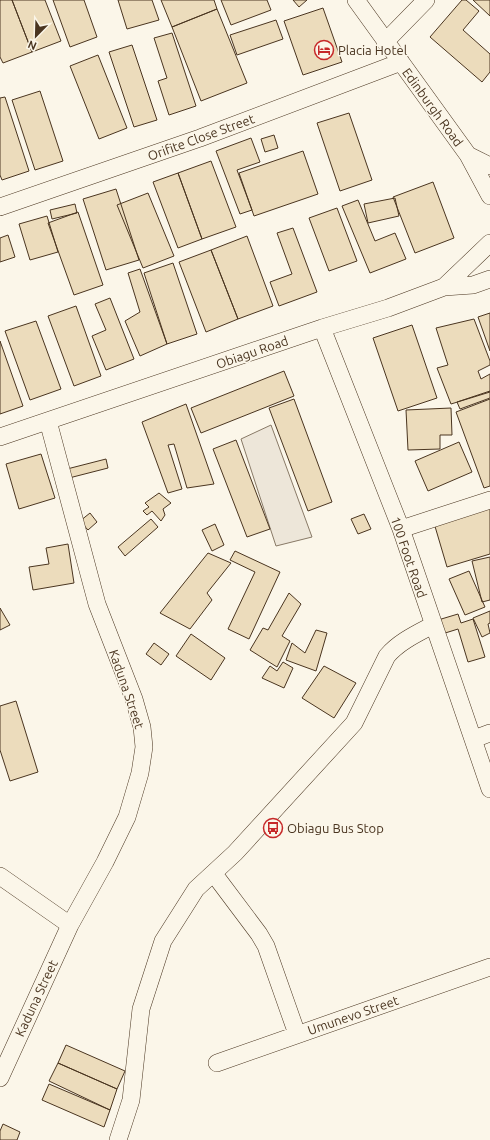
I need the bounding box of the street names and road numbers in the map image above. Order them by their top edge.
street label: Edinburgh Road [400,65,466,149]
street label: Orifite Close Street [146,111,256,163]
street label: Obiagu Road [214,333,290,371]
street label: 100 Foot Road [389,515,429,599]
street label: Kaduna Street [107,647,147,731]
street label: Kaduna Street [12,957,60,1039]
street label: Umunevo Street [306,993,400,1037]

